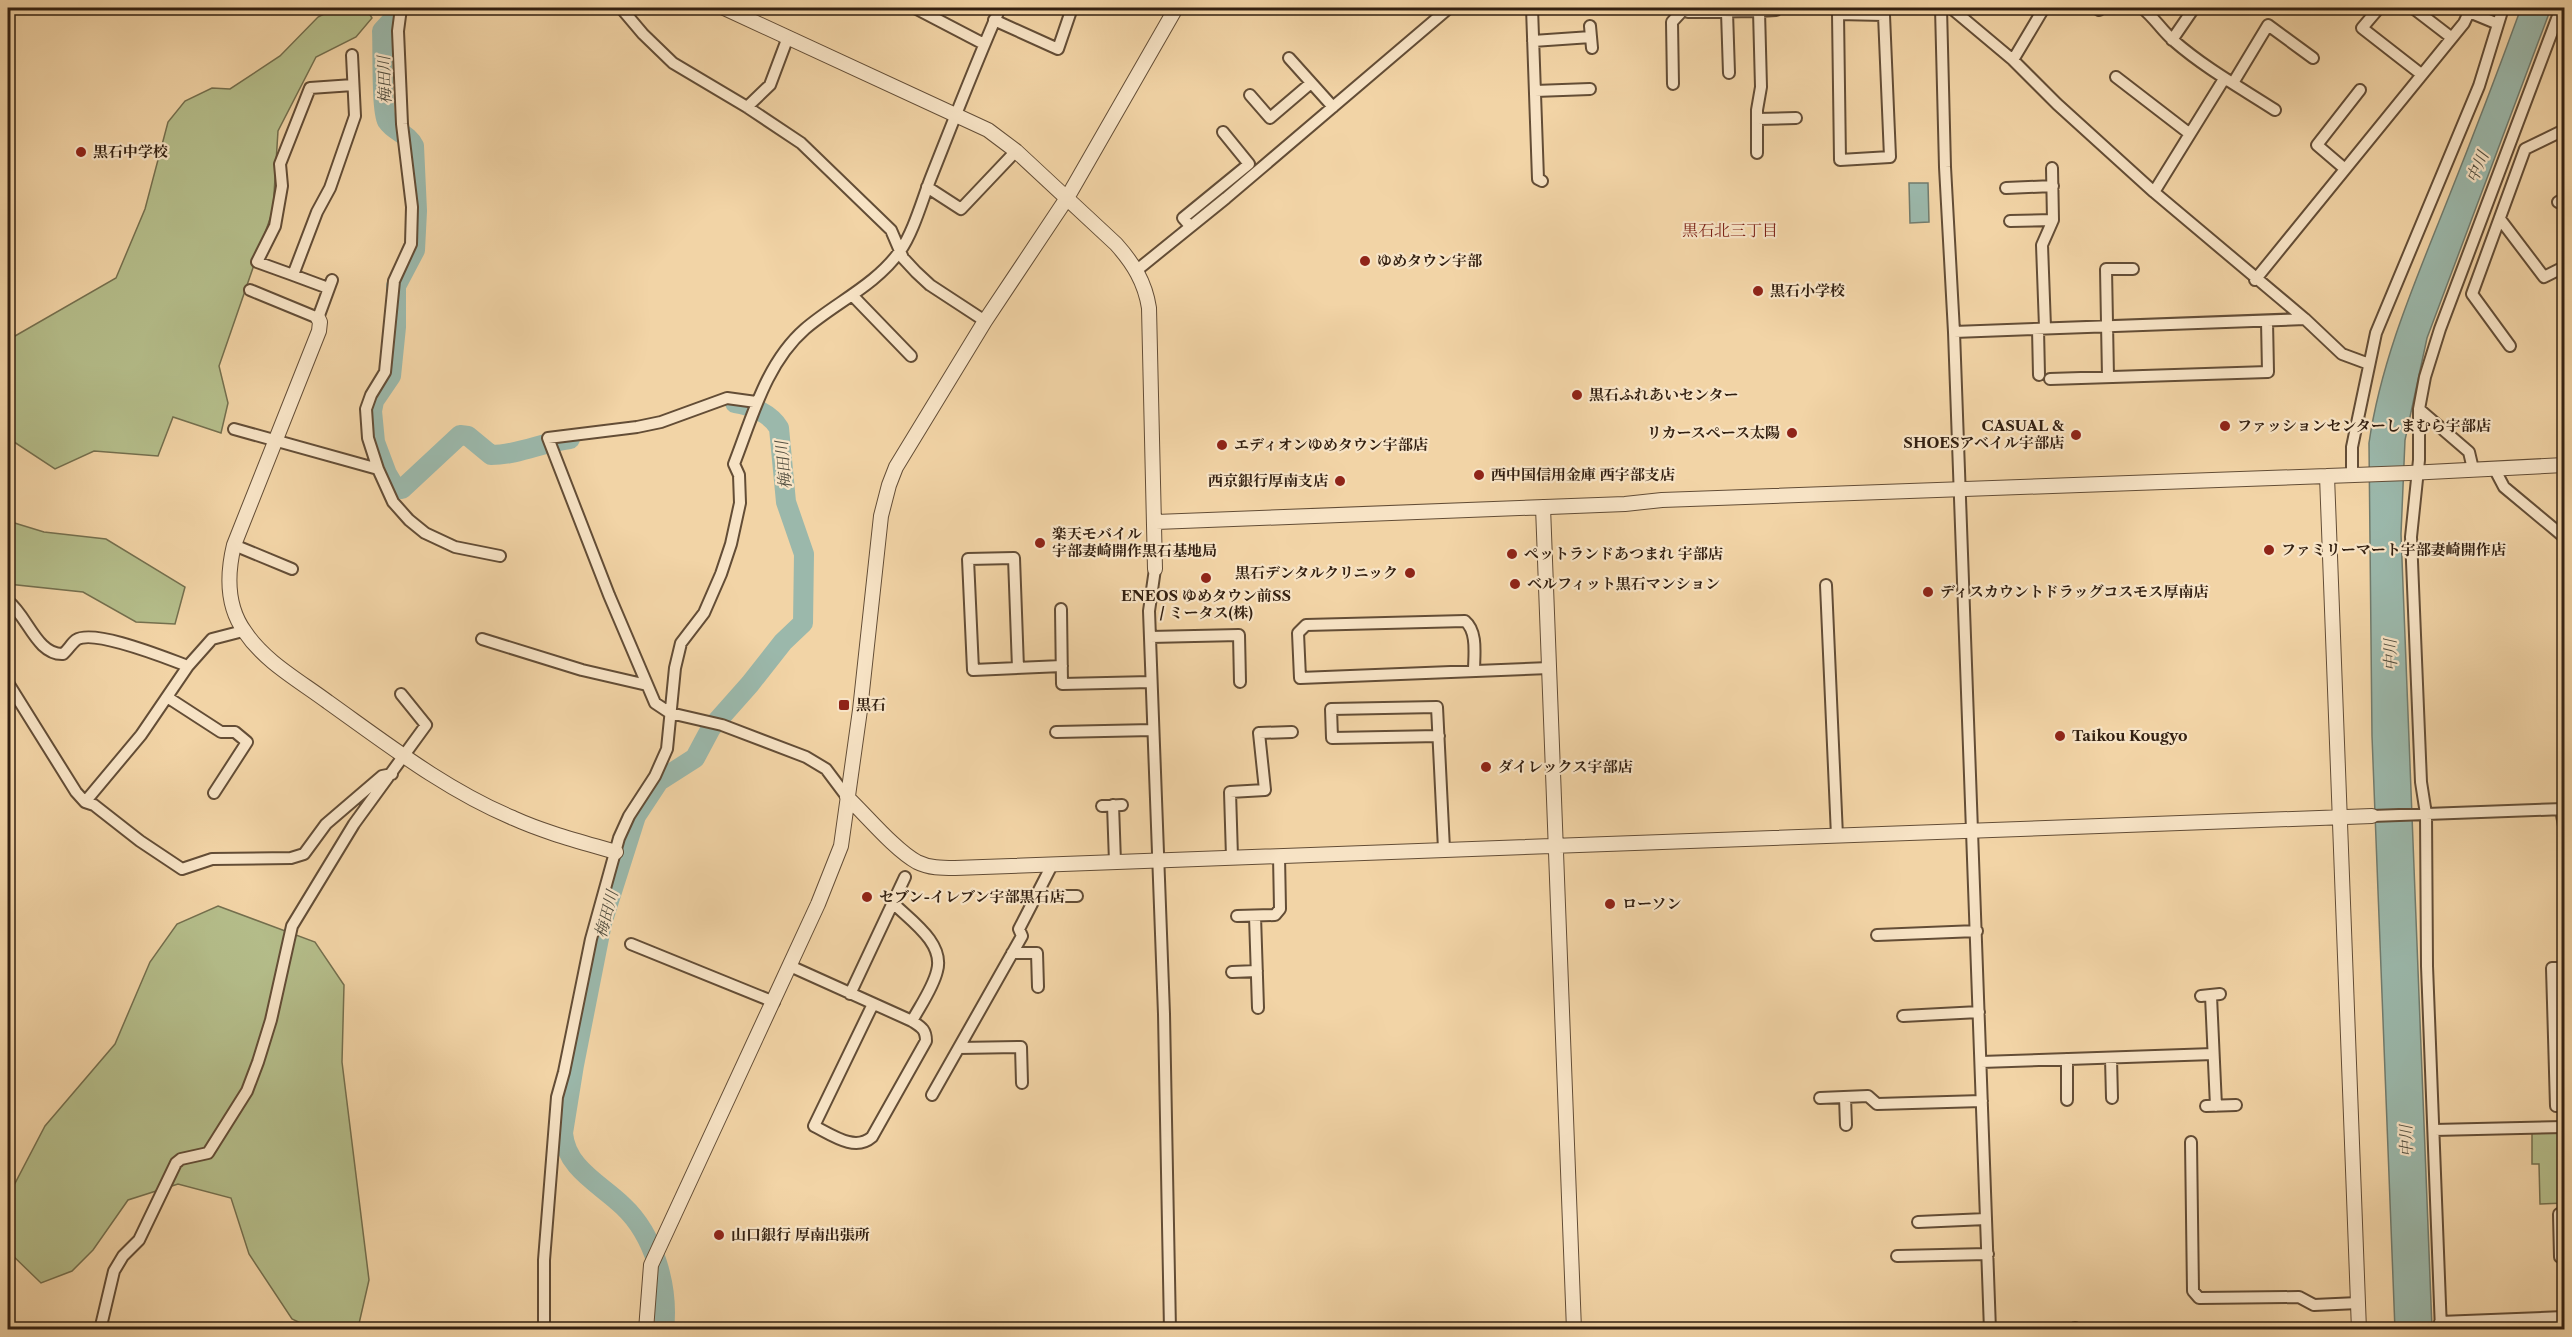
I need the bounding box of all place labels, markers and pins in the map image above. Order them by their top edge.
place label: 黒石中学校 [93,142,168,161]
marker: 黒石中学校 [74,145,88,159]
place label: ゆめタウン宇部 [1377,251,1483,270]
marker: ゆめタウン宇部 [1358,254,1372,268]
place label: 黒石小学校 [1770,281,1845,300]
marker: 黒石小学校 [1751,284,1765,298]
place label: 黒石ふれあいセンター [1589,385,1738,404]
marker: 黒石ふれあいセンター [1570,388,1584,402]
place label: CASUAL & SHOESアベイル宇部店 [1903,416,2065,452]
place label: ファッションセンターしまむら宇部店 [2237,416,2491,435]
marker: ファッションセンターしまむら宇部店 [2218,419,2232,433]
place label: リカースペース太陽 [1647,423,1780,442]
marker: リカースペース太陽 [1785,426,1799,440]
marker: CASUAL & SHOESアベイル宇部店 [2069,428,2083,442]
place label: エディオンゆめタウン宇部店 [1234,435,1428,454]
marker: エディオンゆめタウン宇部店 [1215,438,1229,452]
place label: 西中国信用金庫 西宇部支店 [1491,465,1675,484]
marker: 西中国信用金庫 西宇部支店 [1472,468,1486,482]
place label: 西京銀行厚南支店 [1208,471,1328,490]
marker: 西京銀行厚南支店 [1333,474,1347,488]
place label: 楽天モバイル 宇部妻崎開作黒石基地局 [1052,524,1217,560]
marker: 楽天モバイル 宇部妻崎開作黒石基地局 [1033,536,1047,550]
place label: ファミリーマート宇部妻崎開作店 [2281,540,2506,559]
marker: ファミリーマート宇部妻崎開作店 [2262,543,2276,557]
place label: ペットランドあつまれ 宇部店 [1524,544,1723,563]
marker: ペットランドあつまれ 宇部店 [1505,547,1519,561]
place label: 黒石デンタルクリニック [1235,563,1398,582]
marker: 黒石デンタルクリニック [1403,566,1417,580]
marker: ENEOS ゆめタウン前SS / ミータス(株) [1199,571,1213,585]
place label: ベルフィット黒石マンション [1527,574,1720,593]
marker: ベルフィット黒石マンション [1508,577,1522,591]
place label: ディスカウントドラッグコスモス厚南店 [1940,582,2208,601]
marker: ディスカウントドラッグコスモス厚南店 [1921,585,1935,599]
place label: ENEOS ゆめタウン前SS / ミータス(株) [1121,586,1291,622]
place label: 黒石 [856,695,886,714]
marker: 黒石 [837,698,851,712]
place label: Taikou Kougyo [2072,726,2187,745]
marker: Taikou Kougyo [2053,729,2067,743]
place label: ダイレックス宇部店 [1498,757,1632,776]
marker: ダイレックス宇部店 [1479,760,1493,774]
place label: セブン-イレブン宇部黒石店 [879,887,1064,906]
marker: セブン-イレブン宇部黒石店 [860,890,874,904]
place label: ローソン [1622,894,1681,913]
marker: ローソン [1603,897,1617,911]
place label: 山口銀行 厚南出張所 [731,1225,870,1244]
marker: 山口銀行 厚南出張所 [712,1228,726,1242]

